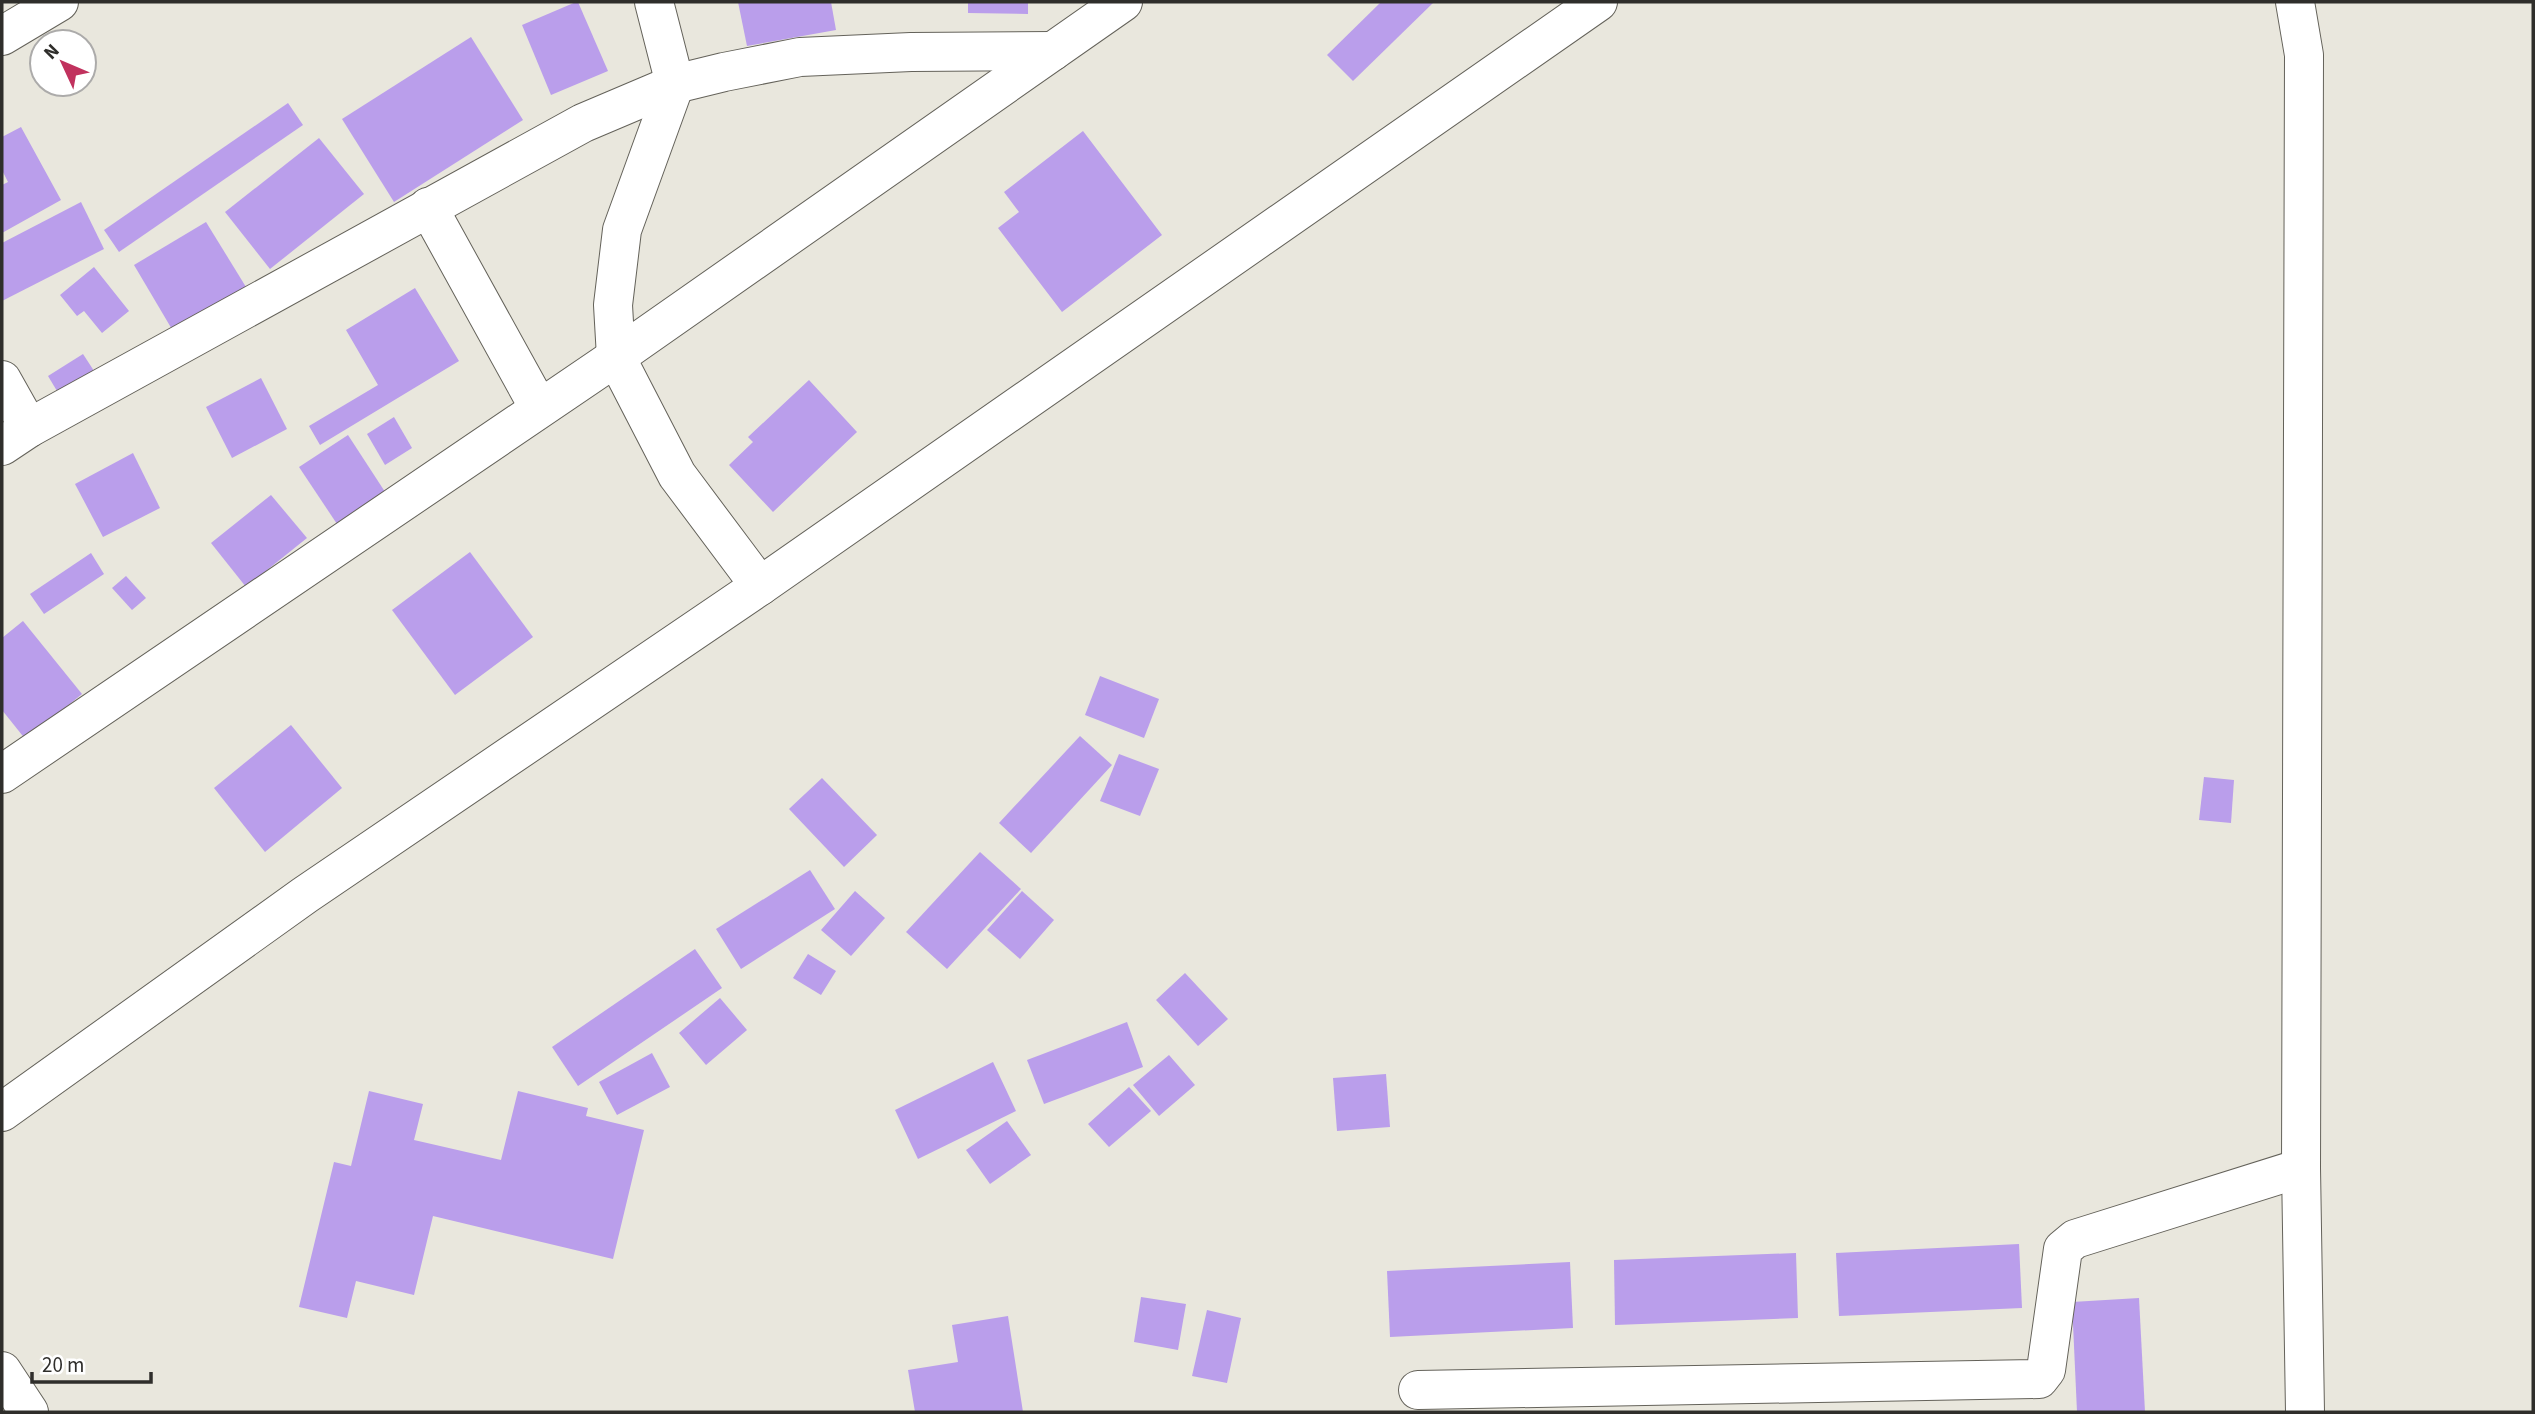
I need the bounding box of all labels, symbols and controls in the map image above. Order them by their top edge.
north arrow [28,28,98,98]
text: N [38,38,66,66]
scale bar [32,1340,150,1384]
text: 20 m [42,1350,84,1380]

